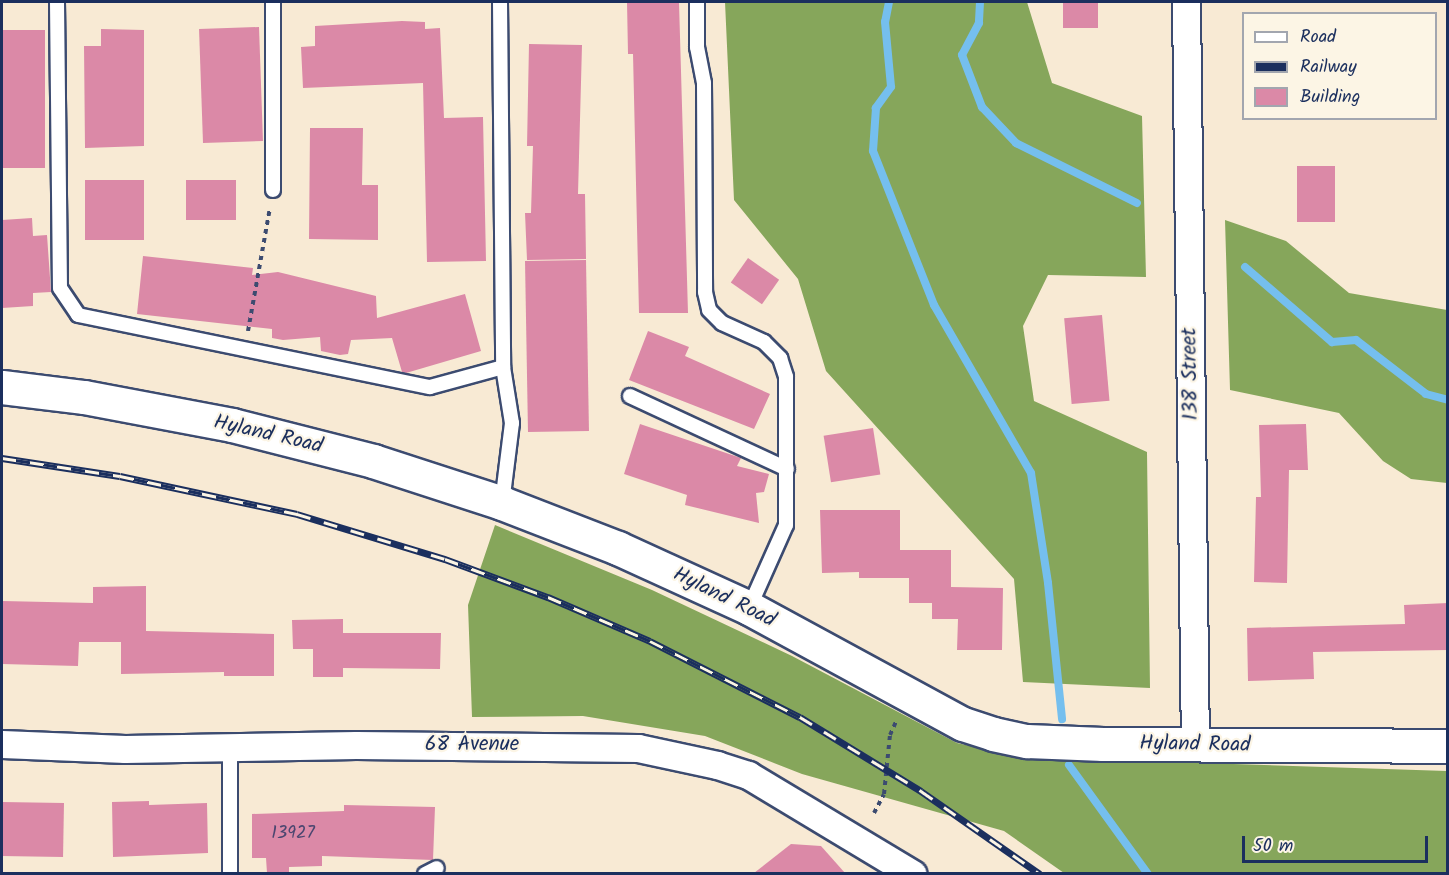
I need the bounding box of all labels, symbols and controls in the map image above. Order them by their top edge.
legend [1242,12,1437,120]
text: Road [1300,23,1336,52]
text: Railway [1300,53,1357,82]
text: Building [1300,83,1360,112]
street label: 138 Street [1178,327,1204,421]
street label: Hyland Road [211,410,325,460]
street label: Hyland Road [669,562,779,634]
street label: Hyland Road [1139,731,1251,759]
street label: 68 Avenue [425,732,519,758]
house number: 13927 [271,823,315,845]
scale bar [1245,824,1431,862]
text: 50 m [1253,832,1293,861]

